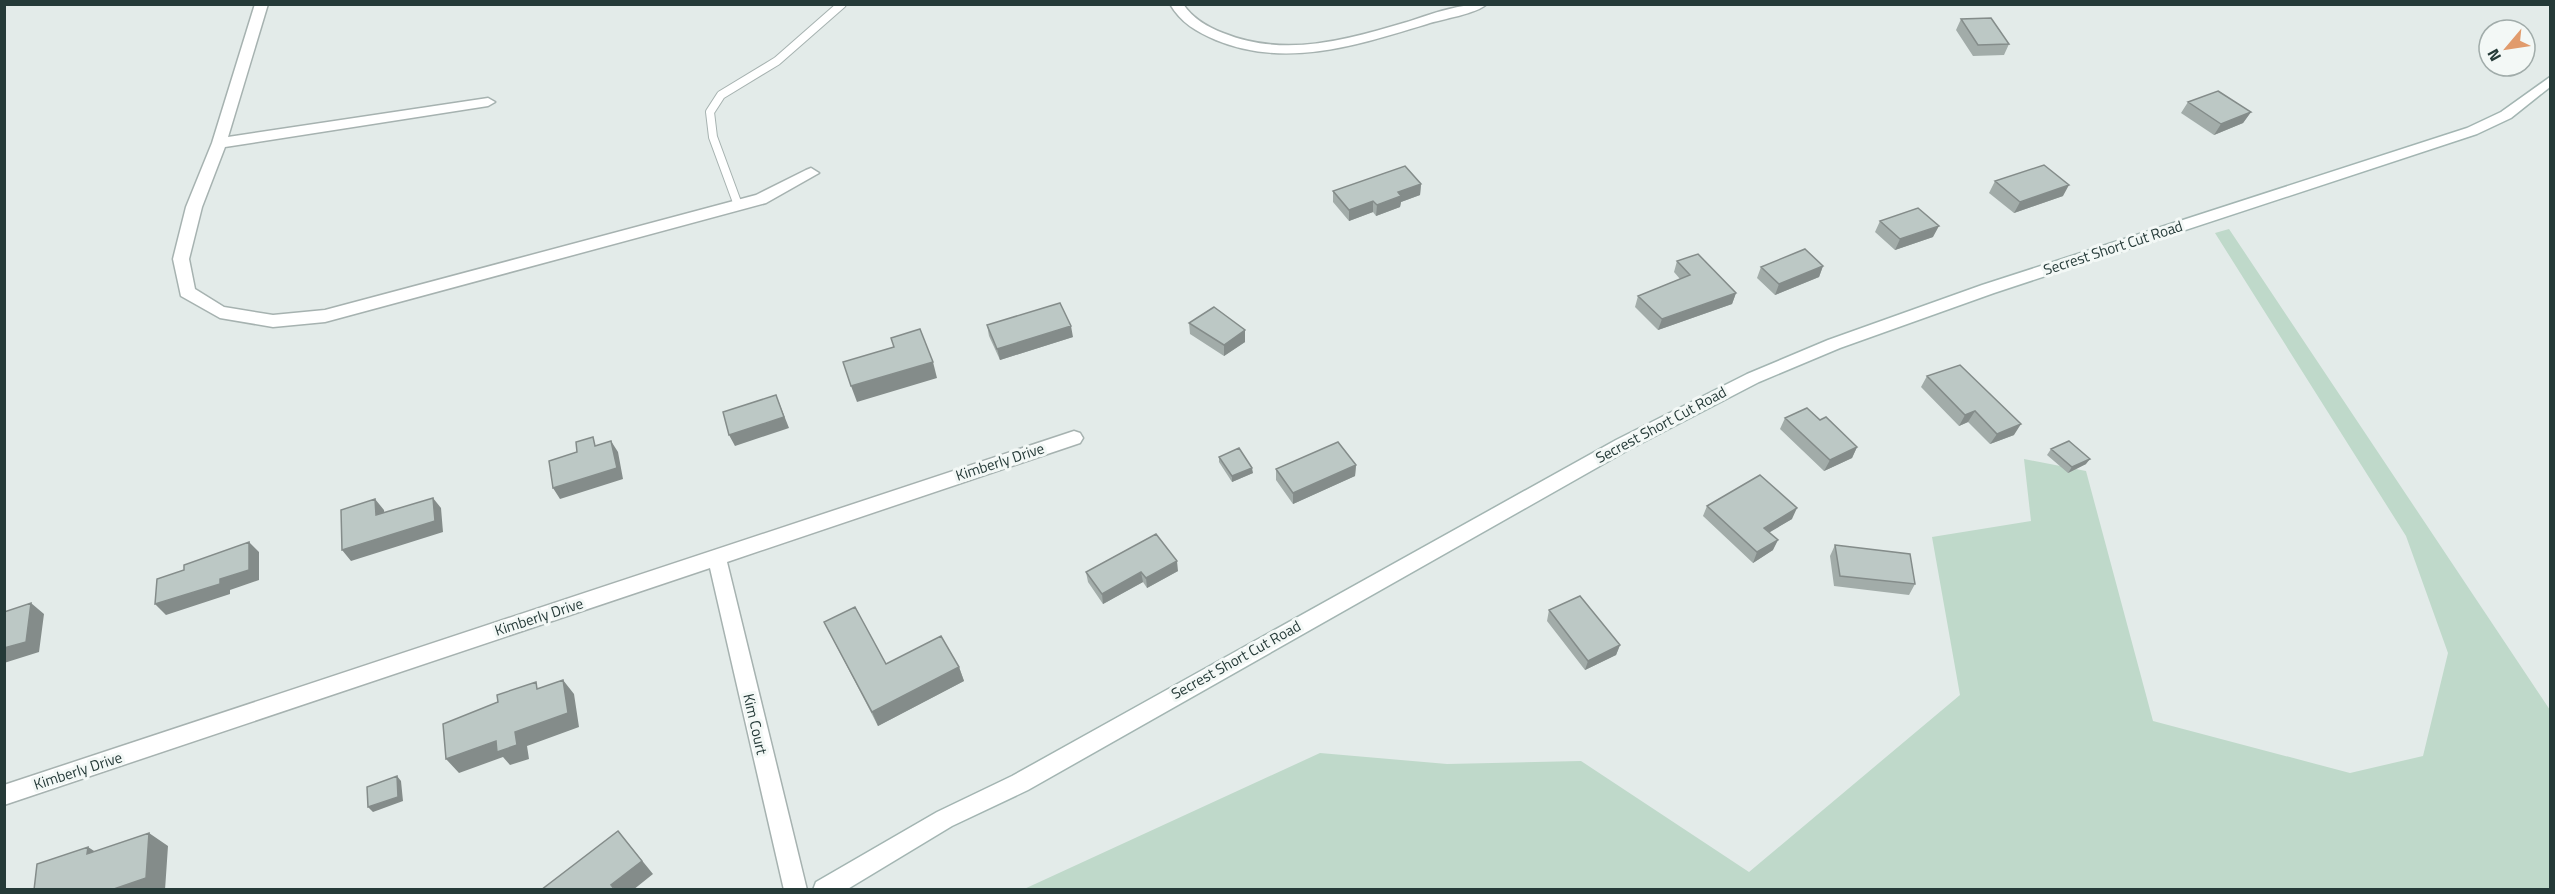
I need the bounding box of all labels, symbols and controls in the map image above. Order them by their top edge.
north arrow [2477,18,2537,78]
text: N [2481,45,2507,66]
street label: Secrest Short Cut Road [2040,214,2185,281]
street label: Secrest Short Cut Road [1591,380,1730,469]
street label: Kimberly Drive [953,436,1047,487]
street label: Kimberly Drive [492,591,586,642]
street label: Secrest Short Cut Road [1167,614,1305,705]
street label: Kim Court [737,691,774,757]
street label: Kimberly Drive [31,745,125,796]

